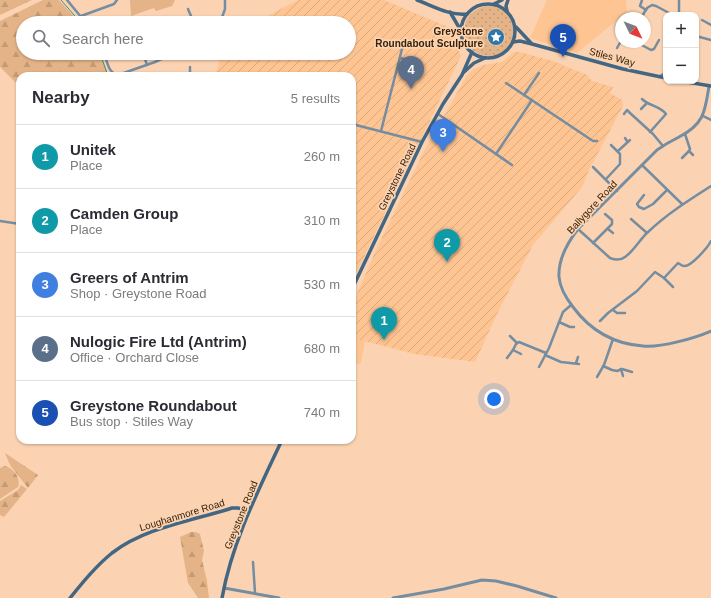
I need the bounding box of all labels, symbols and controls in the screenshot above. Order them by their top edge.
north arrow [615,12,651,48]
map controls [663,12,699,84]
button: + [663,12,699,48]
search box [16,16,356,60]
pin: 5 [550,24,576,57]
place label: Greystone Roundabout Sculpture [375,26,483,49]
icon: search [30,27,52,49]
place icon: Greystone Roundabout Sculpture [486,27,506,47]
text: Search here [62,30,144,47]
street label: Stiles Way [588,46,636,68]
button: − [663,48,699,84]
pin: 4 [398,56,424,89]
text: Nearby [32,88,90,107]
text: 5 results [291,91,340,106]
pin: 3 [430,119,456,152]
text: Unitek [70,141,116,158]
street label: Greystone Road [376,142,418,212]
text: 1 [41,149,49,164]
text: 260 m [304,149,340,164]
text: Place [70,158,103,173]
street label: Ballygore Road [565,178,619,236]
text: Camden Group [70,205,178,222]
text: 2 [41,213,49,228]
text: 310 m [304,213,340,228]
text: Place [70,222,103,237]
pin: 2 [434,229,460,262]
text: Greers of Antrim [70,269,189,286]
text: 3 [41,277,49,292]
text: 530 m [304,277,340,292]
text: Shop · Greystone Road [70,286,207,301]
pin: 1 [371,307,397,340]
text: Nulogic Fire Ltd (Antrim) [70,333,247,350]
text: 4 [41,341,49,356]
text: 680 m [304,341,340,356]
text: Office · Orchard Close [70,350,199,365]
your location [484,389,504,409]
text: Greystone Roundabout [70,397,237,414]
text: 5 [41,405,49,420]
text: 740 m [304,405,340,420]
text: Bus stop · Stiles Way [70,414,193,429]
street label: Greystone Road [222,479,260,551]
street label: Loughanmore Road [138,497,226,533]

